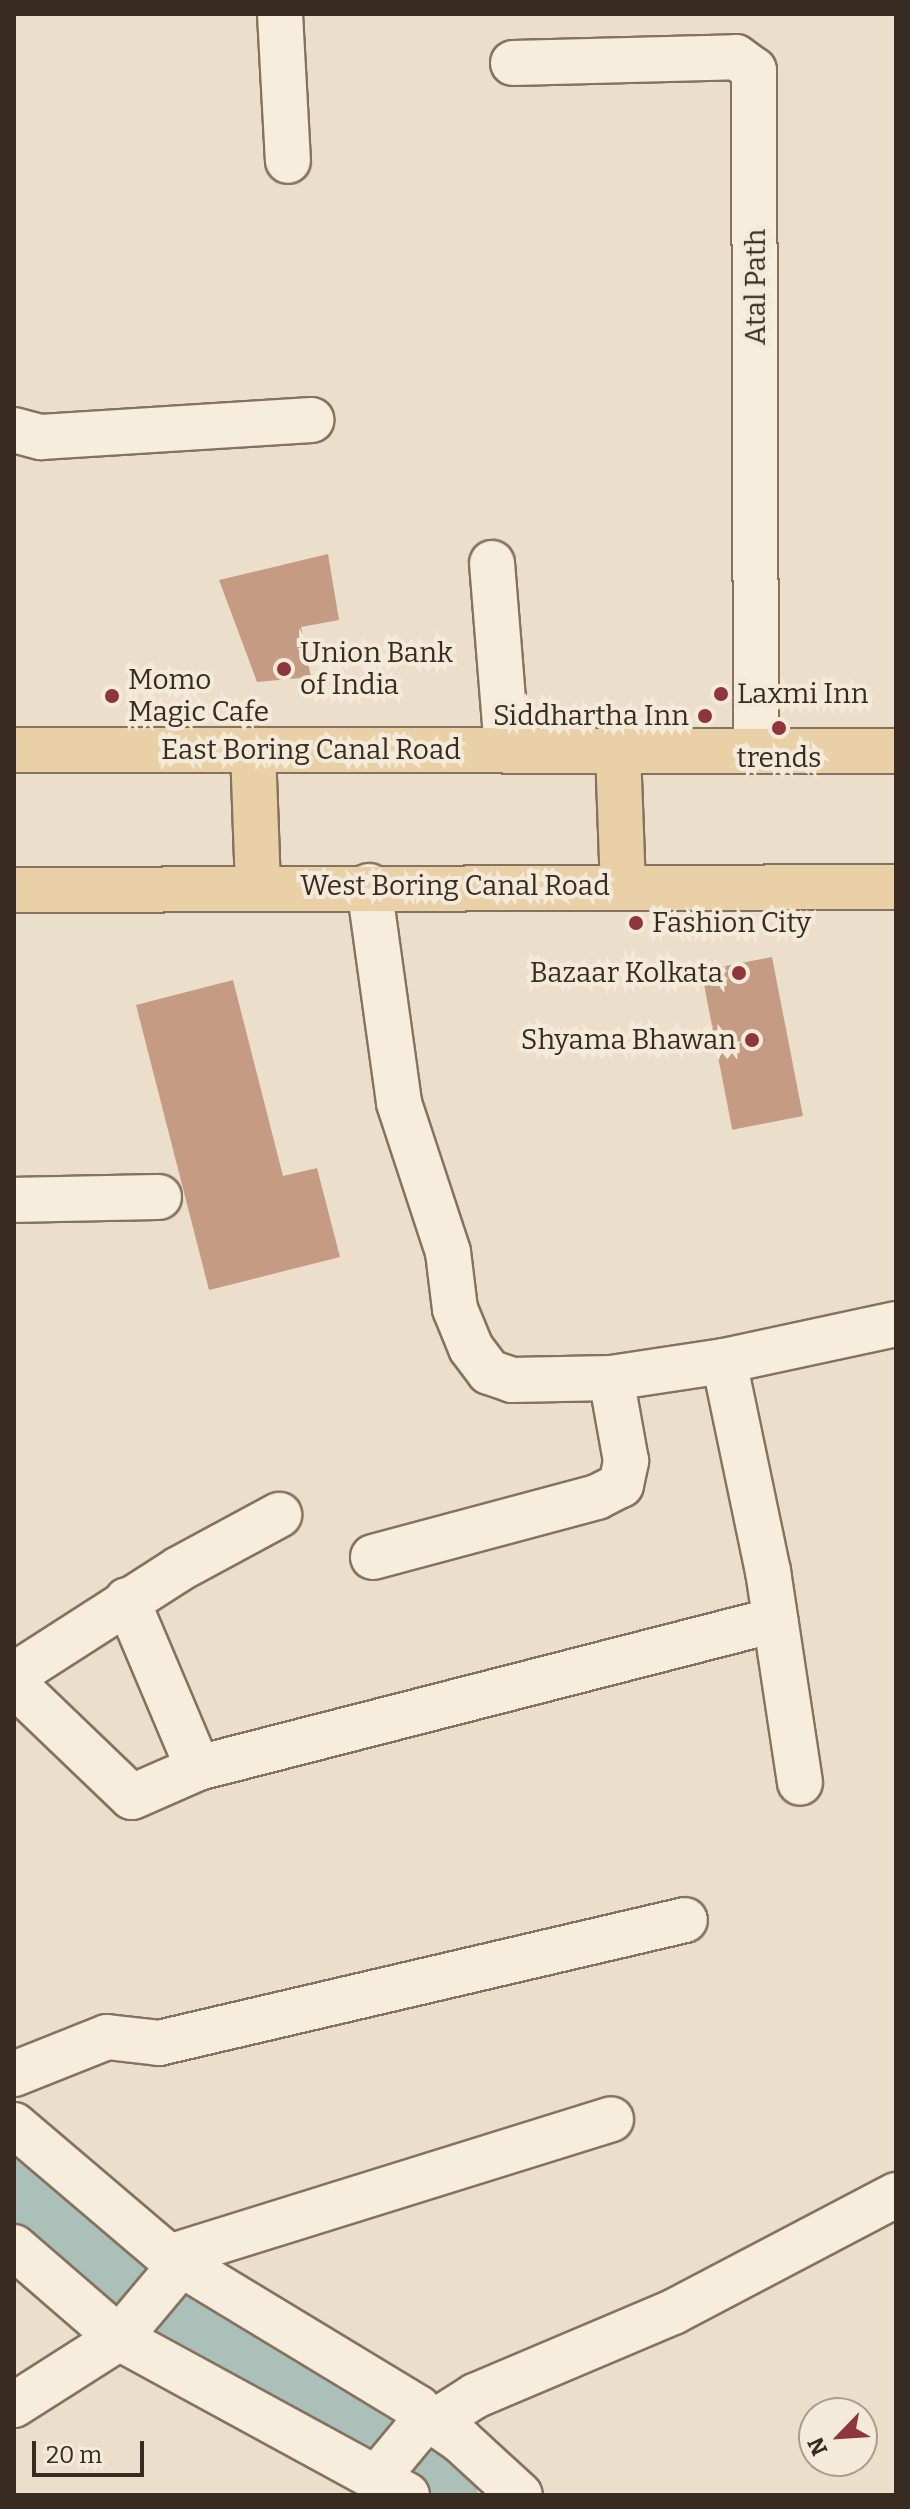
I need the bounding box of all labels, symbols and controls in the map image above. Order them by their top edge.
street label: Atal Path [739,229,773,345]
place label: Union Bank of India [300,636,453,702]
marker: Union Bank of India [275,660,293,678]
place label: Momo Magic Cafe [128,663,269,729]
place label: Laxmi Inn [737,677,868,711]
marker: Laxmi Inn [712,685,730,703]
marker: Momo Magic Cafe [103,687,121,705]
place label: Siddhartha Inn [493,699,689,733]
marker: Siddhartha Inn [696,707,714,725]
marker: trends [770,719,788,737]
street label: East Boring Canal Road [161,733,461,767]
place label: trends [737,741,821,775]
street label: West Boring Canal Road [300,869,610,903]
place label: Fashion City [652,906,811,940]
marker: Fashion City [627,914,645,932]
place label: Bazaar Kolkata [530,956,723,990]
marker: Bazaar Kolkata [730,964,748,982]
place label: Shyama Bhawan [521,1023,736,1057]
marker: Shyama Bhawan [743,1031,761,1049]
north arrow [798,2397,878,2477]
scale bar [36,2425,148,2475]
text: N [802,2433,833,2460]
text: 20 m [46,2441,102,2469]

